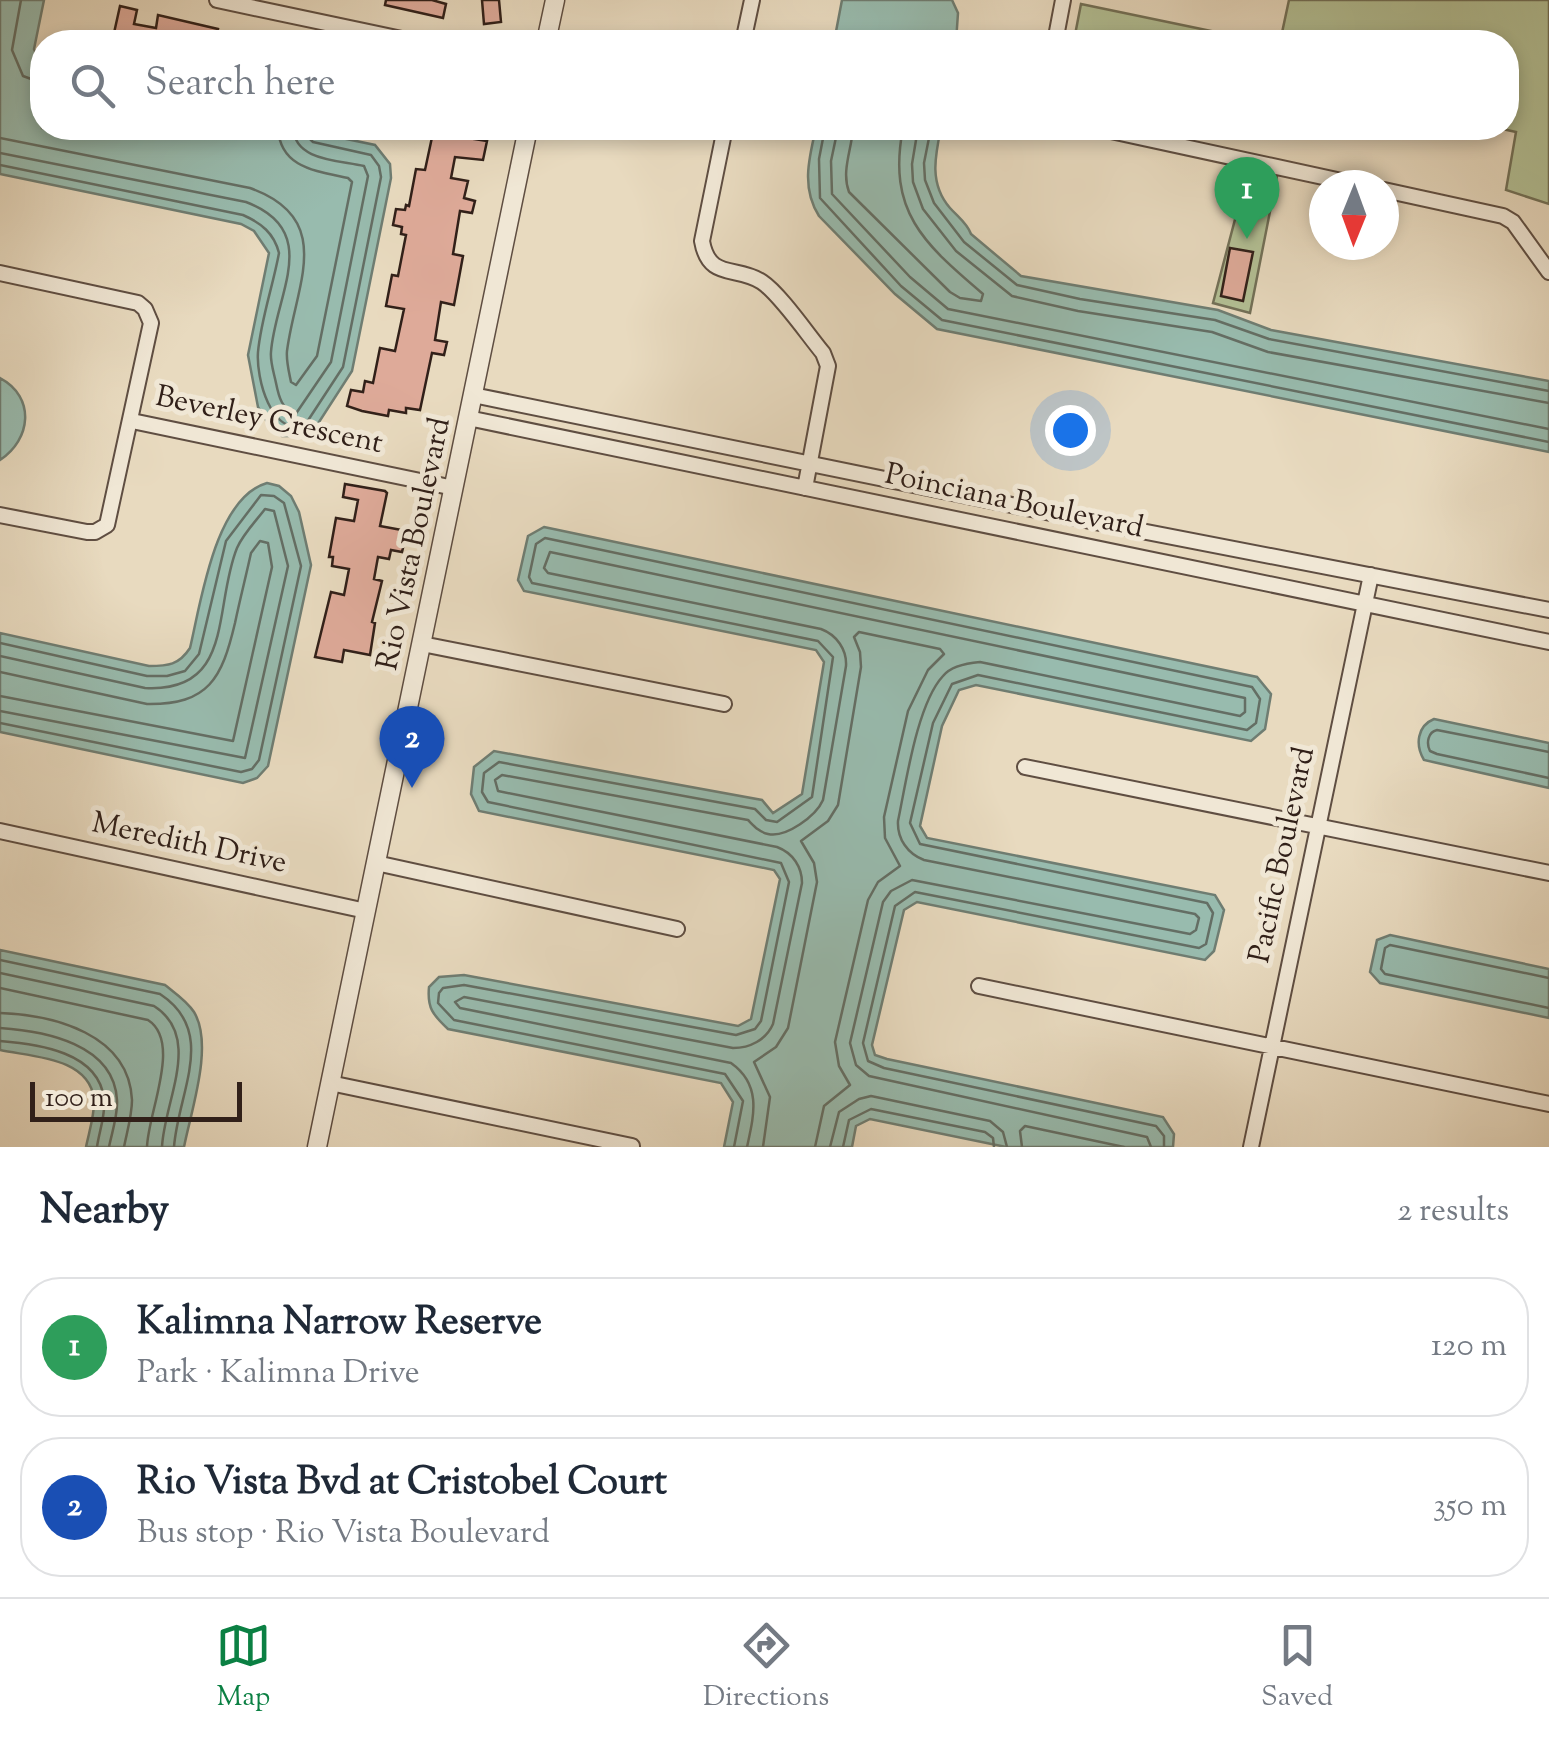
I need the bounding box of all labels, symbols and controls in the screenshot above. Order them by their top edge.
search box [30,30,1519,140]
icon: search [65,58,120,113]
text: Search here [145,58,336,112]
pin: 1 [1214,156,1280,239]
north arrow [1309,170,1399,260]
street label: Beverley Crescent [151,376,387,466]
your location [1045,405,1096,456]
street label: Rio Vista Boulevard [367,414,463,674]
street label: Poinciana Boulevard [881,454,1147,550]
pin: 2 [380,706,444,788]
street label: Pacific Boulevard [1239,743,1327,967]
street label: Meredith Drive [88,802,290,886]
scale bar [30,1077,242,1122]
text: 100 m [45,1079,113,1119]
text: Nearby [40,1182,169,1242]
text: 2 results [1397,1189,1509,1235]
text: Kalimna Narrow Reserve [137,1297,542,1351]
text: 1 [69,1324,80,1370]
text: 120 m [1431,1324,1507,1370]
text: Park · Kalimna Drive [137,1351,420,1397]
text: Rio Vista Bvd at Cristobel Court [137,1457,667,1511]
text: 2 [67,1484,82,1530]
text: 350 m [1433,1484,1507,1530]
text: Bus stop · Rio Vista Boulevard [137,1511,550,1557]
tab: Map [216,1618,271,1718]
tab: Directions [703,1618,829,1718]
tab: Saved [1261,1618,1333,1718]

